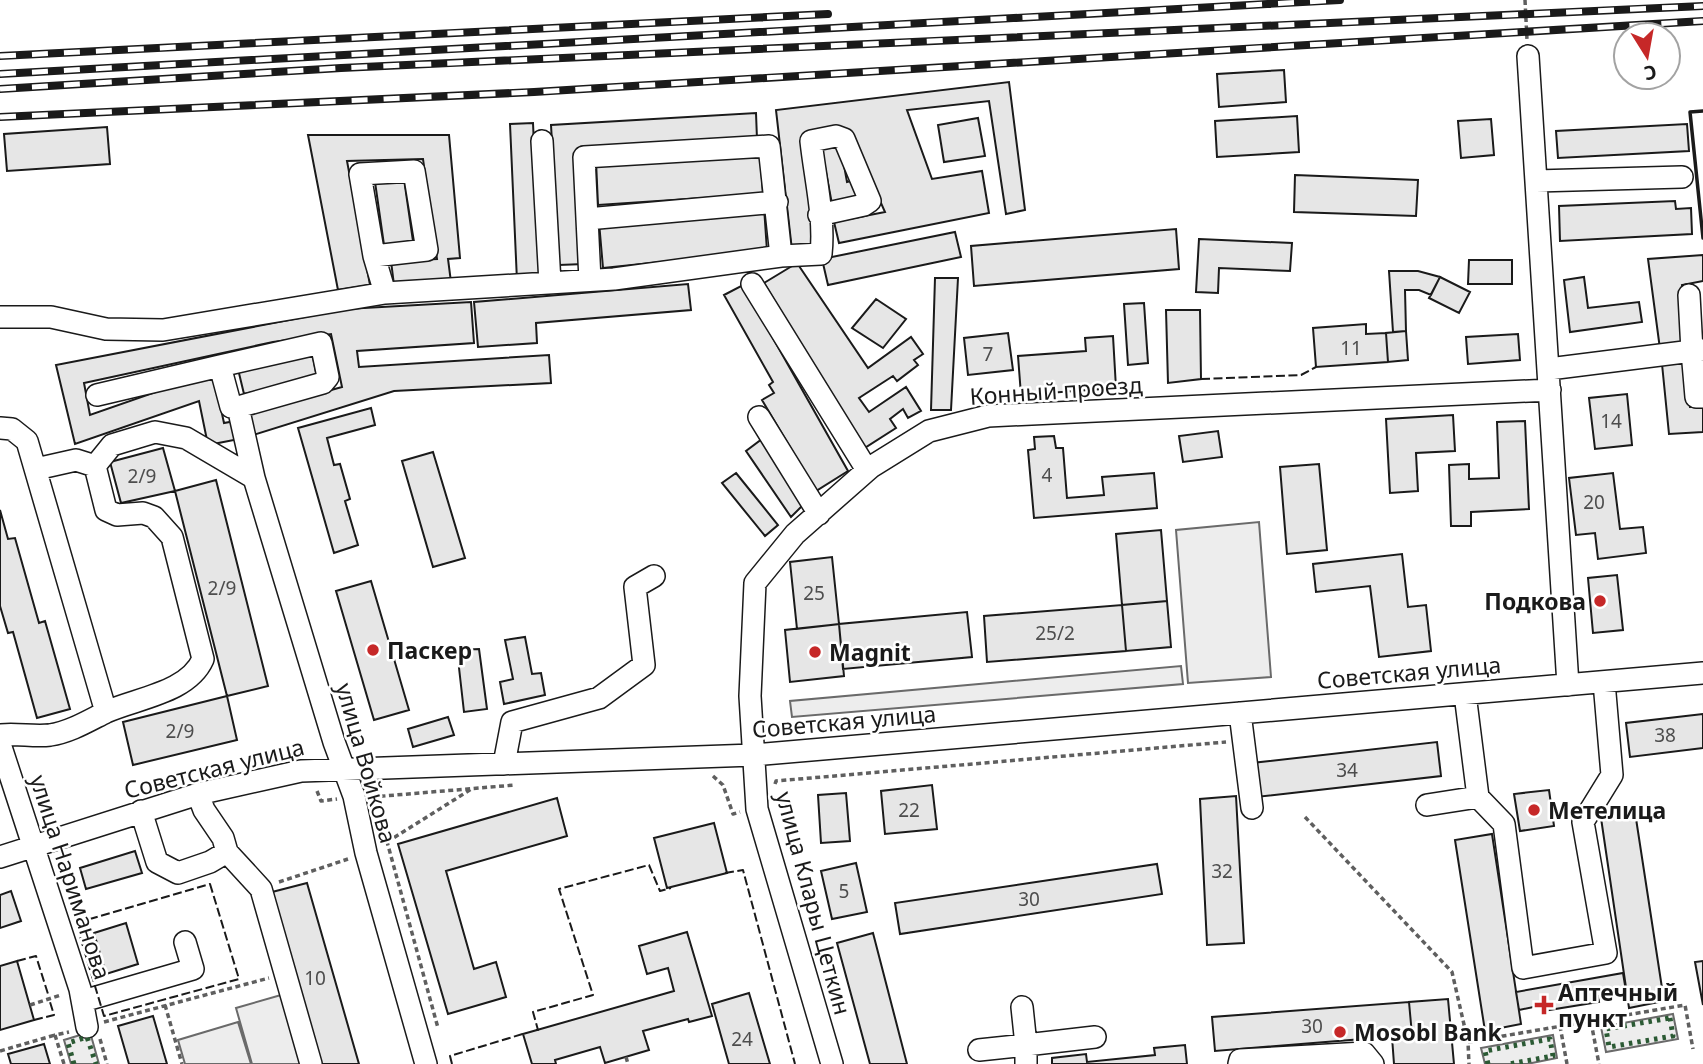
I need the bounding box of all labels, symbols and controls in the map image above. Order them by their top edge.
north arrow [1612,21,1682,91]
text: С [1642,59,1659,87]
house number: 11 [1340,335,1362,361]
house number: 7 [983,341,993,367]
street label: Конный проезд [969,368,1143,412]
house number: 14 [1600,408,1622,434]
house number: 4 [1042,462,1053,488]
house number: 2/9 [128,463,156,489]
house number: 20 [1583,489,1605,515]
house number: 2/9 [208,575,236,601]
house number: 25 [803,580,825,606]
place label: Подкова [1484,585,1586,617]
marker: Подкова [1592,593,1608,609]
house number: 25/2 [1035,620,1075,646]
place label: Паскер [387,634,472,666]
place label: Magnit [829,636,911,668]
marker: Паскер [365,642,381,658]
marker: Magnit [807,644,823,660]
street label: Советская улица [1316,648,1502,696]
street label: улица Войкова [329,679,405,847]
street label: Советская улица [751,697,937,745]
house number: 2/9 [166,718,194,744]
house number: 38 [1654,722,1676,748]
street label: Советская улица [121,730,307,806]
house number: 34 [1336,757,1358,783]
street label: улица Нариманова [23,771,119,983]
street label: улица Клары Цеткин [769,788,859,1018]
place label: Метелица [1548,794,1666,826]
house number: 22 [898,797,920,823]
marker: Метелица [1526,802,1542,818]
house number: 32 [1211,858,1233,884]
house number: 5 [839,878,849,904]
house number: 30 [1018,886,1040,912]
house number: 10 [304,965,326,991]
place label: Аптечный пункт [1558,976,1678,1034]
marker: Аптечный пункт [1536,997,1552,1013]
house number: 30 [1301,1013,1323,1039]
place label: Mosobl Bank [1354,1016,1502,1048]
marker: Mosobl Bank [1332,1024,1348,1040]
house number: 24 [731,1026,753,1052]

